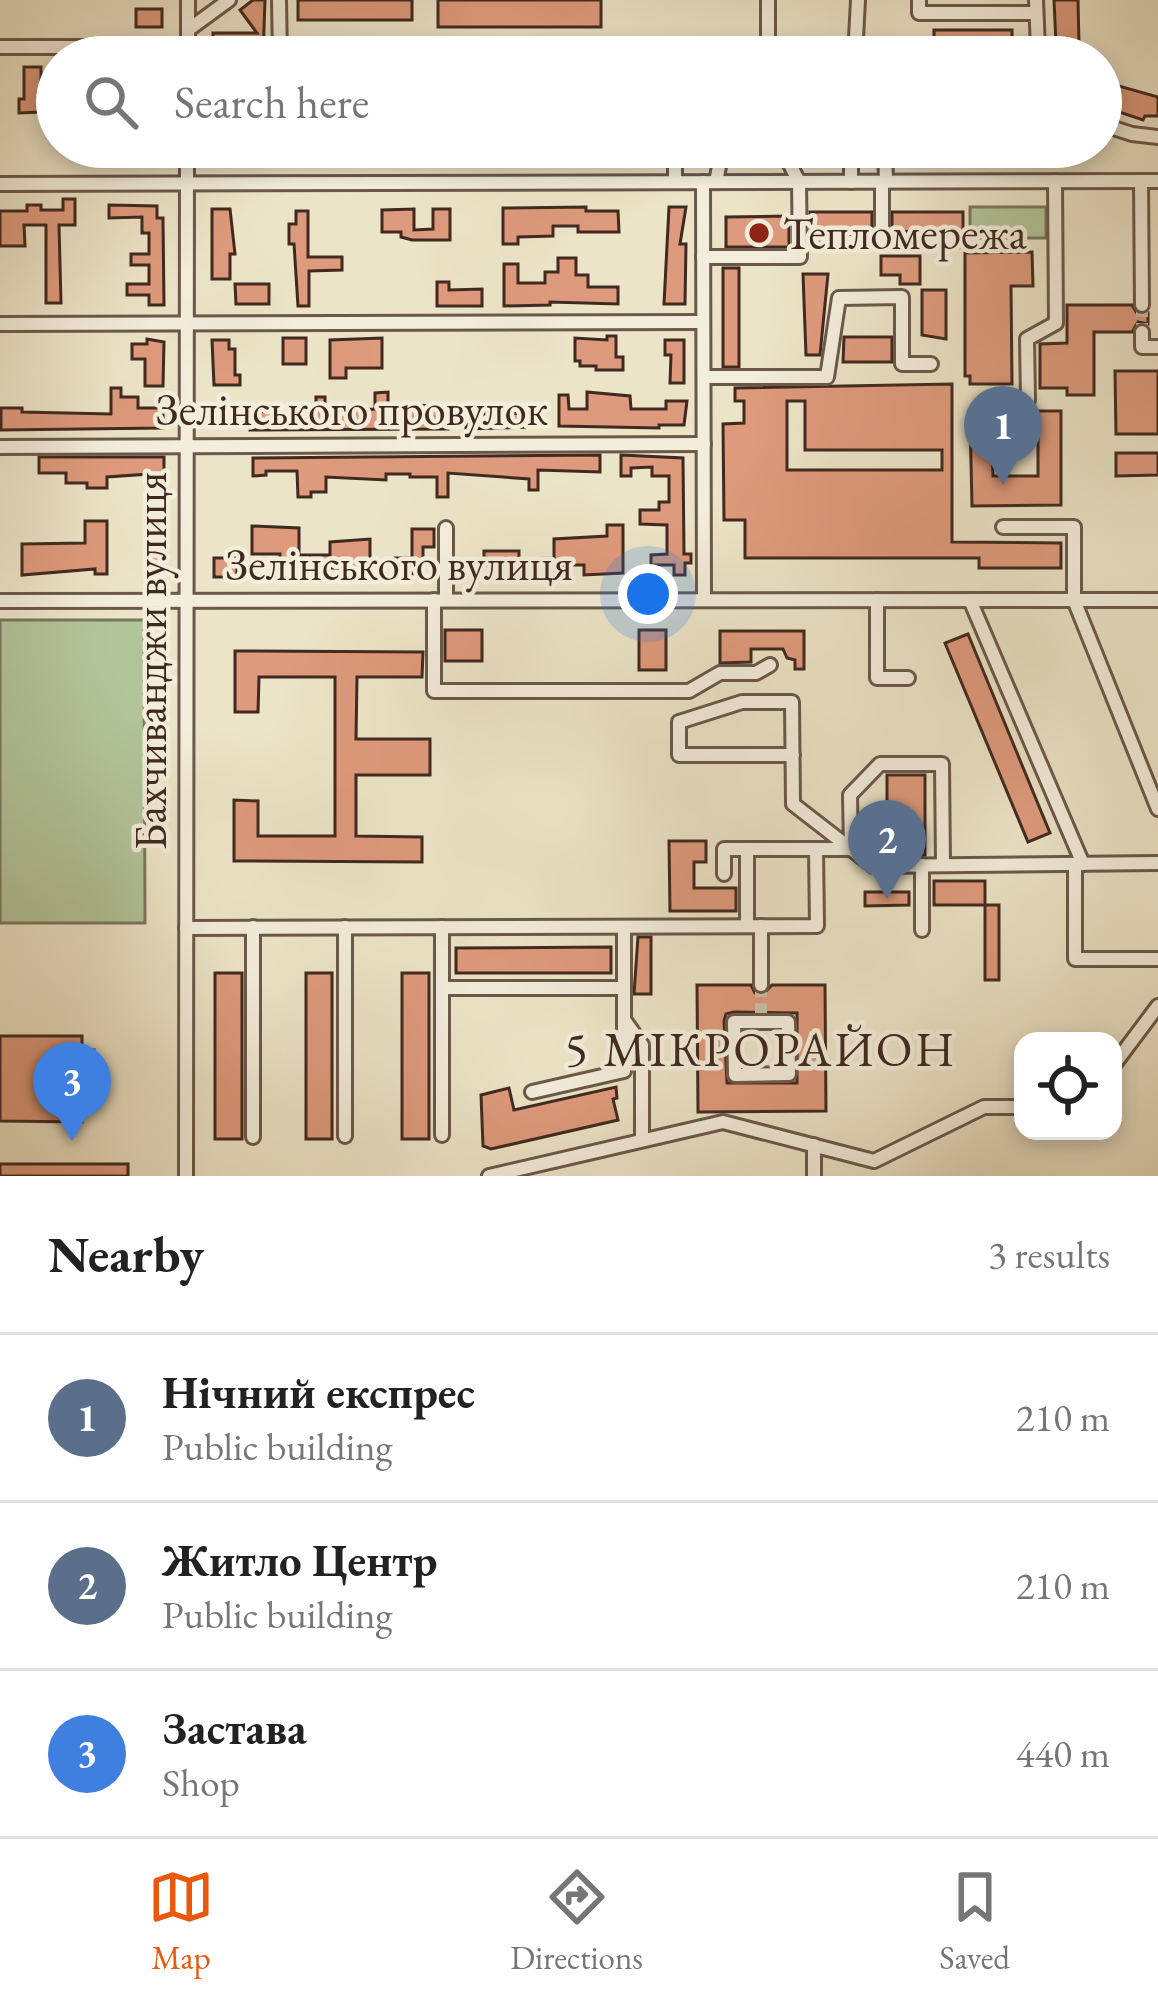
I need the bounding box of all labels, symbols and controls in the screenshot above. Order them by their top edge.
search box [36,36,1122,168]
icon: search [78,69,144,135]
text: Search here [174,73,369,131]
place label: Тепломережа [783,204,1027,262]
marker: Тепломережа [746,220,772,246]
street label: Зелінського провулок [156,380,548,438]
pin: 1 [964,386,1042,485]
street label: Бахчиванджи вулиця [121,472,179,850]
street label: Зелінського вулиця [225,535,573,593]
your location [618,564,678,624]
pin: 2 [848,800,926,899]
district label: 5 МІКРОРАЙОН [565,1018,957,1080]
map controls [1014,1032,1122,1140]
button: locate [1014,1032,1122,1140]
pin: 3 [33,1042,111,1141]
text: Nearby [48,1221,204,1287]
text: 3 results [988,1229,1110,1280]
text: Нічний експрес [162,1363,475,1421]
text: 1 [77,1392,97,1443]
text: 210 m [1016,1392,1110,1443]
text: Public building [162,1421,393,1472]
text: Житло Центр [162,1531,437,1589]
text: 2 [77,1560,97,1611]
text: 210 m [1016,1560,1110,1611]
text: Public building [162,1589,393,1640]
text: Застава [162,1699,307,1757]
text: 3 [77,1728,97,1779]
text: 440 m [1016,1728,1110,1779]
text: Shop [162,1757,240,1808]
tab: Map [148,1864,214,1979]
tab: Directions [510,1864,643,1979]
tab: Saved [939,1864,1010,1979]

